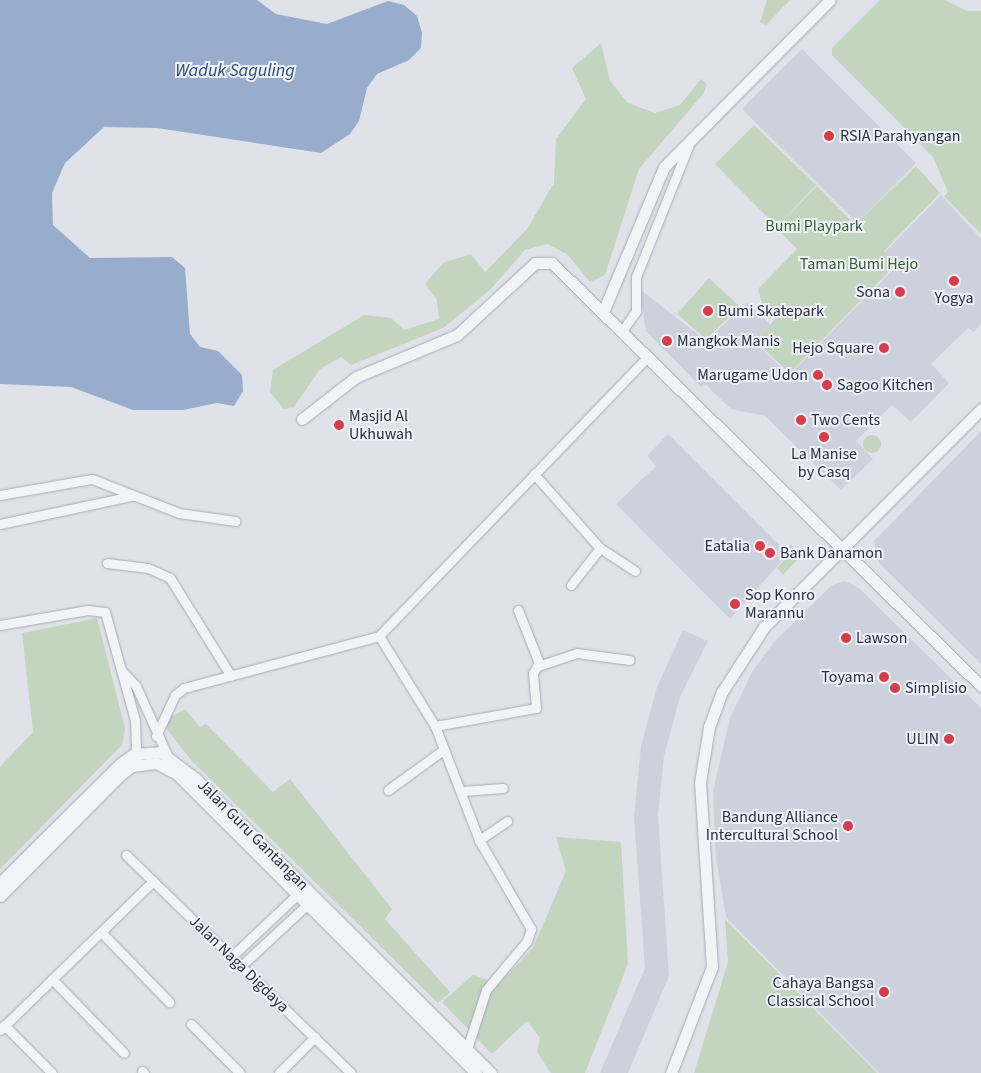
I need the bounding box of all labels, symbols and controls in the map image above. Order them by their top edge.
water label: Waduk Saguling [175,60,295,82]
place label: RSIA Parahyangan [840,126,960,146]
marker: RSIA Parahyangan [822,129,836,143]
park label: Bumi Playpark [765,216,863,236]
park label: Taman Bumi Hejo [800,254,918,274]
marker: Yogya [948,275,960,287]
place label: Sona [856,282,890,302]
marker: Sona [894,286,906,298]
place label: Yogya [934,288,974,308]
place label: Bumi Skatepark [718,301,824,321]
marker: Bumi Skatepark [702,305,714,317]
place label: Mangkok Manis [677,331,780,351]
marker: Mangkok Manis [661,335,673,347]
place label: Hejo Square [792,338,874,358]
marker: Hejo Square [878,342,890,354]
place label: Marugame Udon [697,365,808,385]
marker: Marugame Udon [812,369,824,381]
place label: Sagoo Kitchen [837,375,933,395]
marker: Sagoo Kitchen [821,379,833,391]
place label: Masjid Al Ukhuwah [349,406,413,444]
place label: Two Cents [811,410,880,430]
marker: Two Cents [795,414,807,426]
marker: Masjid Al Ukhuwah [333,419,345,431]
marker: La Manise by Casq [818,431,830,443]
place label: La Manise by Casq [791,444,857,482]
place label: Eatalia [705,536,750,556]
marker: Eatalia [754,540,766,552]
place label: Bank Danamon [780,543,883,563]
marker: Bank Danamon [764,547,776,559]
place label: Sop Konro Marannu [745,585,815,623]
marker: Sop Konro Marannu [729,598,741,610]
place label: Lawson [856,628,907,648]
marker: Lawson [840,632,852,644]
place label: Toyama [821,667,874,687]
marker: Toyama [878,671,890,683]
place label: Simplisio [905,678,967,698]
marker: Simplisio [889,682,901,694]
place label: ULIN [906,729,939,749]
marker: ULIN [943,733,955,745]
street label: Jalan Guru Gantangan [194,776,312,894]
place label: Bandung Alliance Intercultural School [706,807,838,845]
marker: Bandung Alliance Intercultural School [842,820,854,832]
street label: Jalan Naga Digdaya [185,912,293,1016]
place label: Cahaya Bangsa Classical School [767,973,874,1011]
marker: Cahaya Bangsa Classical School [878,986,890,998]

